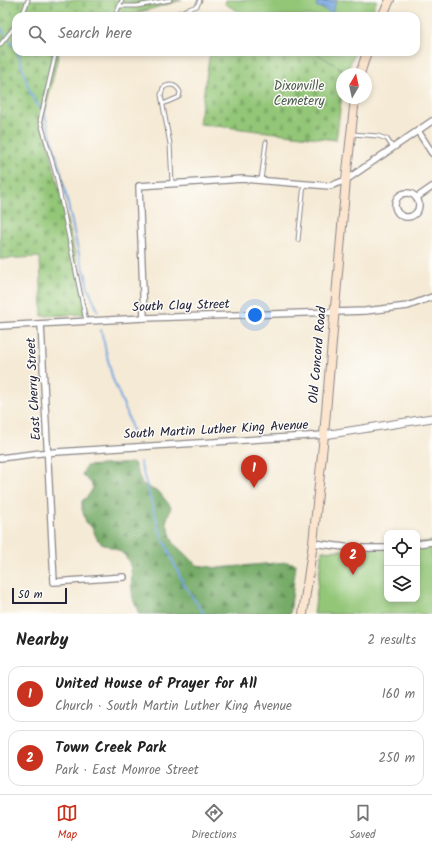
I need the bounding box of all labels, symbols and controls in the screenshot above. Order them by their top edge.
search box [12,12,420,56]
text: Search here [58,22,132,46]
icon: search [26,23,48,45]
north arrow [336,68,372,104]
park label: Dixonville Cemetery [273,76,325,112]
street label: South Clay Street [132,294,231,318]
your location [245,305,265,325]
street label: Old Concord Road [303,305,333,404]
street label: East Cherry Street [21,336,47,441]
street label: South Martin Luther King Avenue [123,415,309,445]
pin: 1 [241,455,267,488]
map controls [384,530,420,602]
button: locate [384,530,420,566]
pin: 2 [340,542,366,575]
button: layers [384,566,420,602]
scale bar [12,586,67,605]
text: 50 m [18,586,43,604]
text: Nearby [16,627,68,654]
text: 2 results [368,630,416,651]
text: United House of Prayer for All [55,672,257,696]
text: 1 [28,684,32,705]
text: 160 m [382,684,415,705]
text: Church · South Martin Luther King Avenue [55,696,292,717]
text: Town Creek Park [55,736,166,760]
text: 2 [26,748,34,769]
text: 250 m [378,748,415,769]
text: Park · East Monroe Street [55,760,199,781]
tab: Map [56,802,78,844]
tab: Directions [191,802,237,844]
tab: Saved [350,802,376,844]

